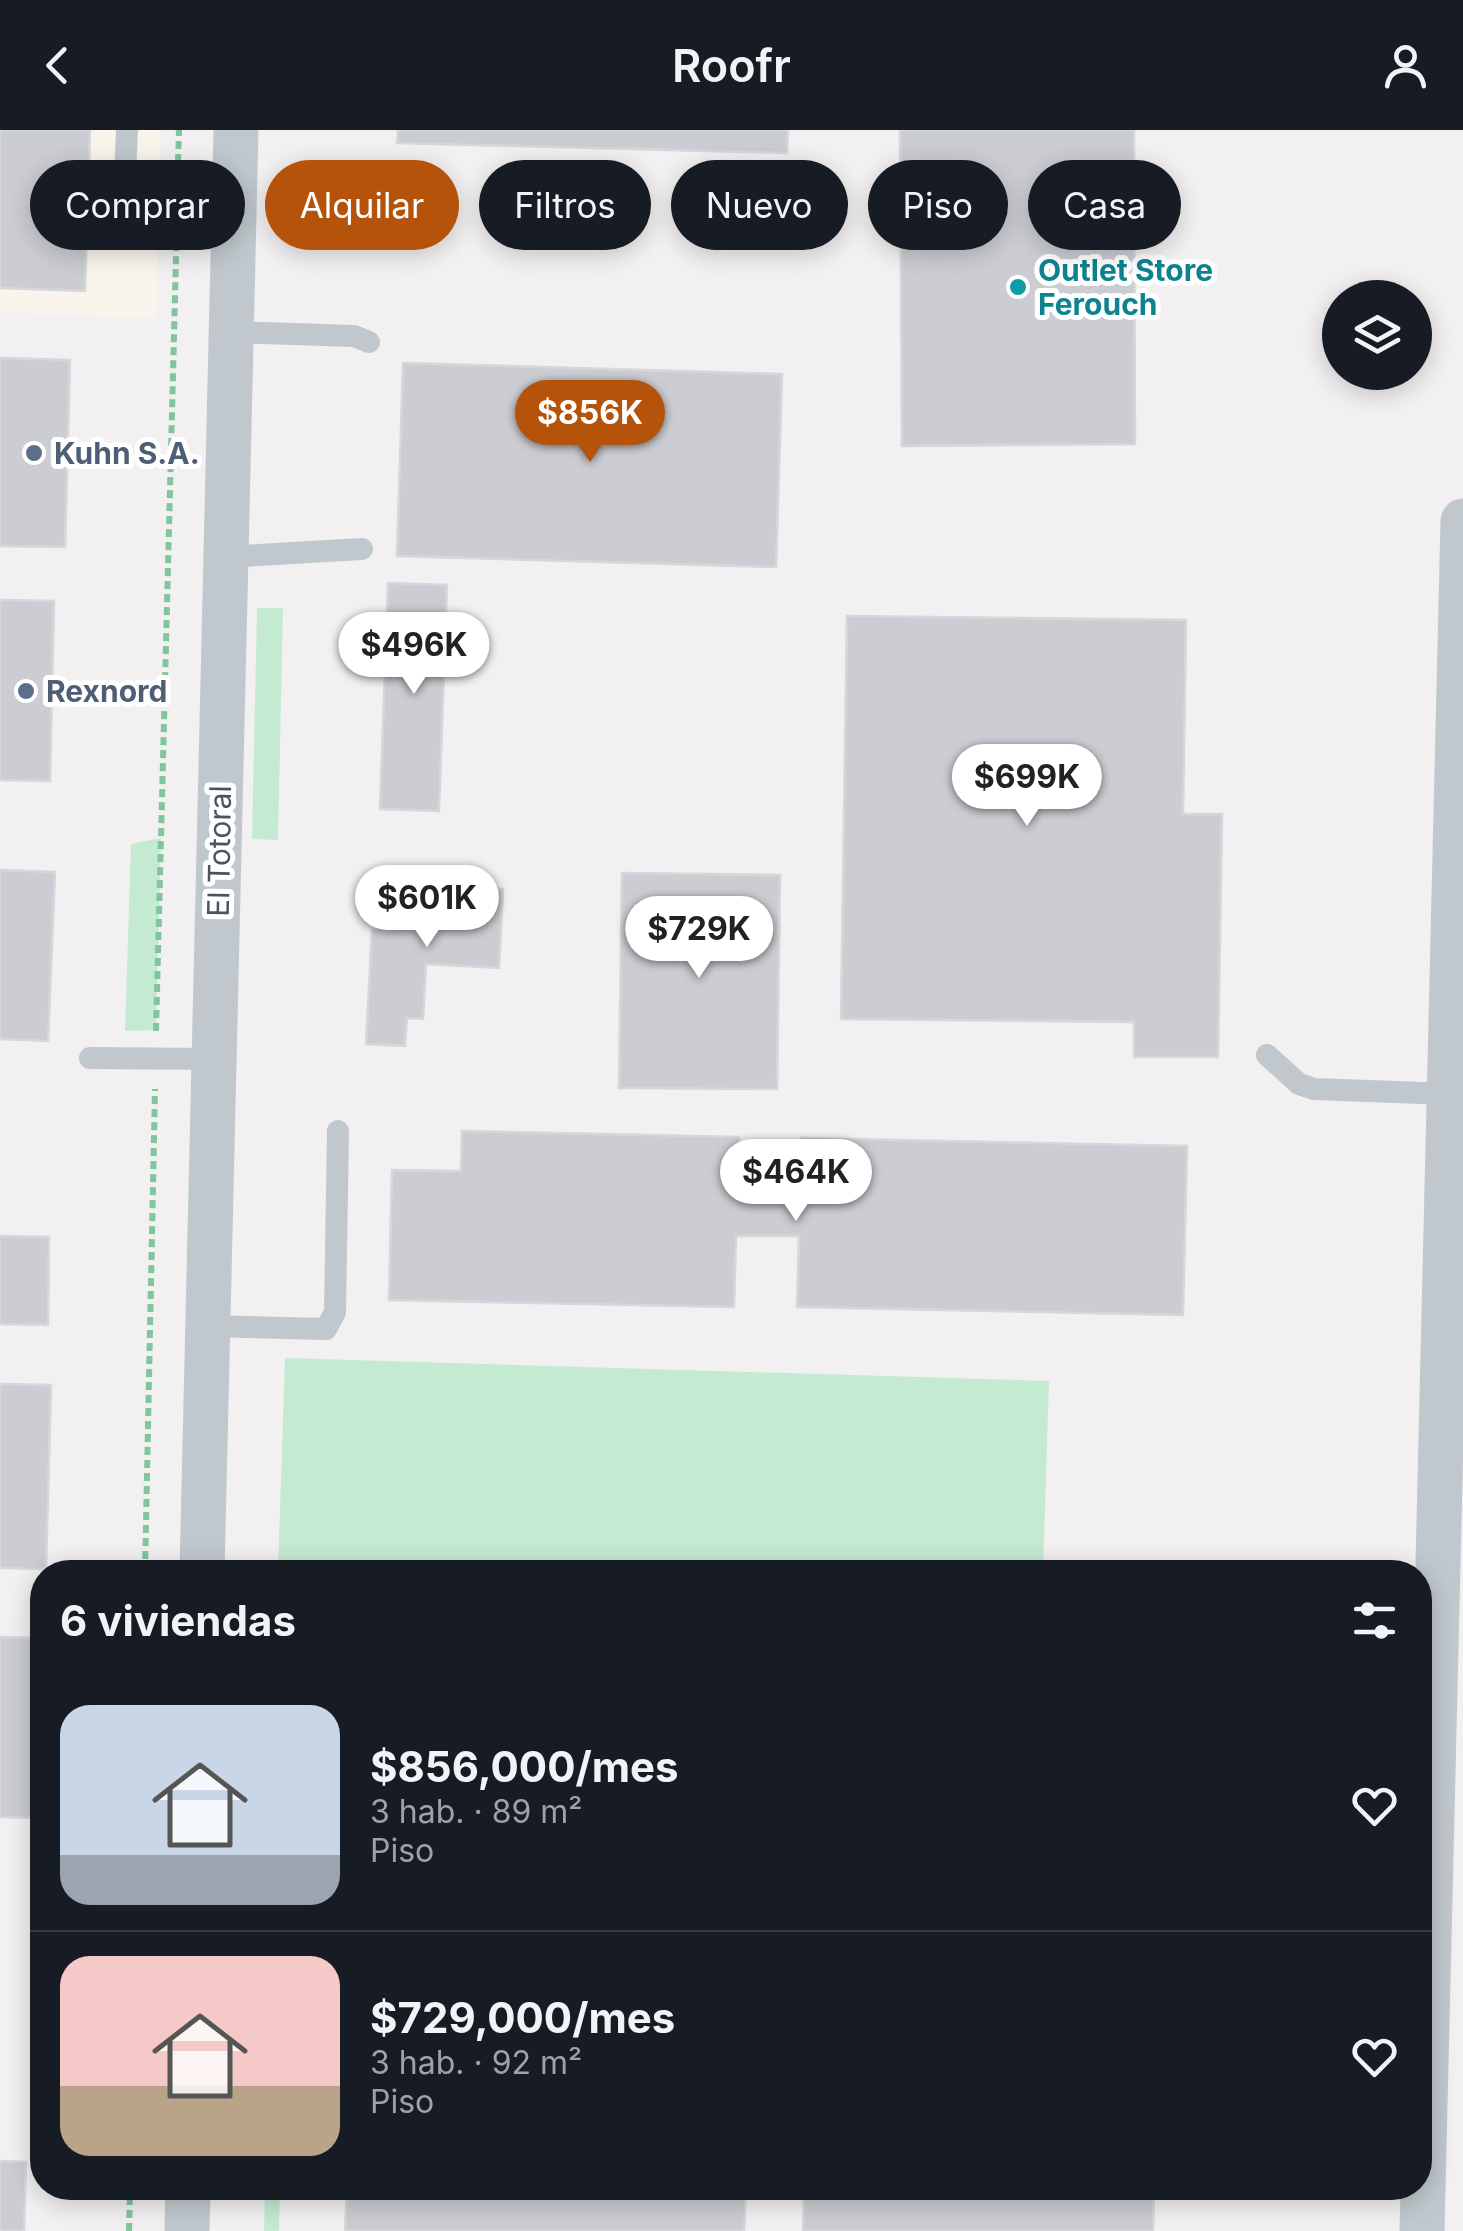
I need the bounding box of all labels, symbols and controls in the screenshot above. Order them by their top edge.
icon: back [30,38,85,93]
text: Roofr [672,38,791,93]
icon: person [1378,38,1433,93]
chip: Comprar [30,160,245,250]
chip: Alquilar [265,160,459,250]
chip: Filtros [479,160,651,250]
chip: Nuevo [671,160,848,250]
chip: Piso [868,160,1008,250]
chip: Casa [1028,160,1181,250]
place label: Outlet Store Ferouch [1038,252,1213,322]
marker: Outlet Store Ferouch [1007,276,1029,298]
map controls [1322,280,1432,390]
button: layers [1322,280,1432,390]
pin: $856K [520,380,660,465]
text: $856K [537,393,643,432]
place label: Kuhn S.A. [54,435,200,471]
marker: Kuhn S.A. [23,442,45,464]
pin: $496K [344,612,484,697]
text: $496K [360,625,468,664]
place label: Rexnord [46,673,167,709]
marker: Rexnord [15,680,37,702]
pin: $699K [957,744,1097,829]
text: $699K [974,757,1080,796]
street label: El Totoral [200,785,238,917]
pin: $601K [357,865,497,950]
text: $601K [377,878,477,917]
pin: $729K [629,896,769,981]
text: $729K [647,909,751,948]
pin: $464K [726,1139,866,1224]
text: $464K [742,1152,850,1191]
icon: filters [1347,1593,1402,1648]
text: 6 viviendas [60,1595,296,1646]
text: $856,000/mes [370,1741,679,1792]
icon: home [140,1745,260,1865]
icon: heart [1347,1778,1402,1833]
text: 3 hab. · 89 m² [370,1792,583,1831]
text: Piso [370,1831,434,1870]
text: $729,000/mes [370,1992,675,2043]
icon: home [140,1996,260,2116]
icon: heart [1347,2029,1402,2084]
text: 3 hab. · 92 m² [370,2043,582,2082]
text: Piso [370,2082,434,2121]

